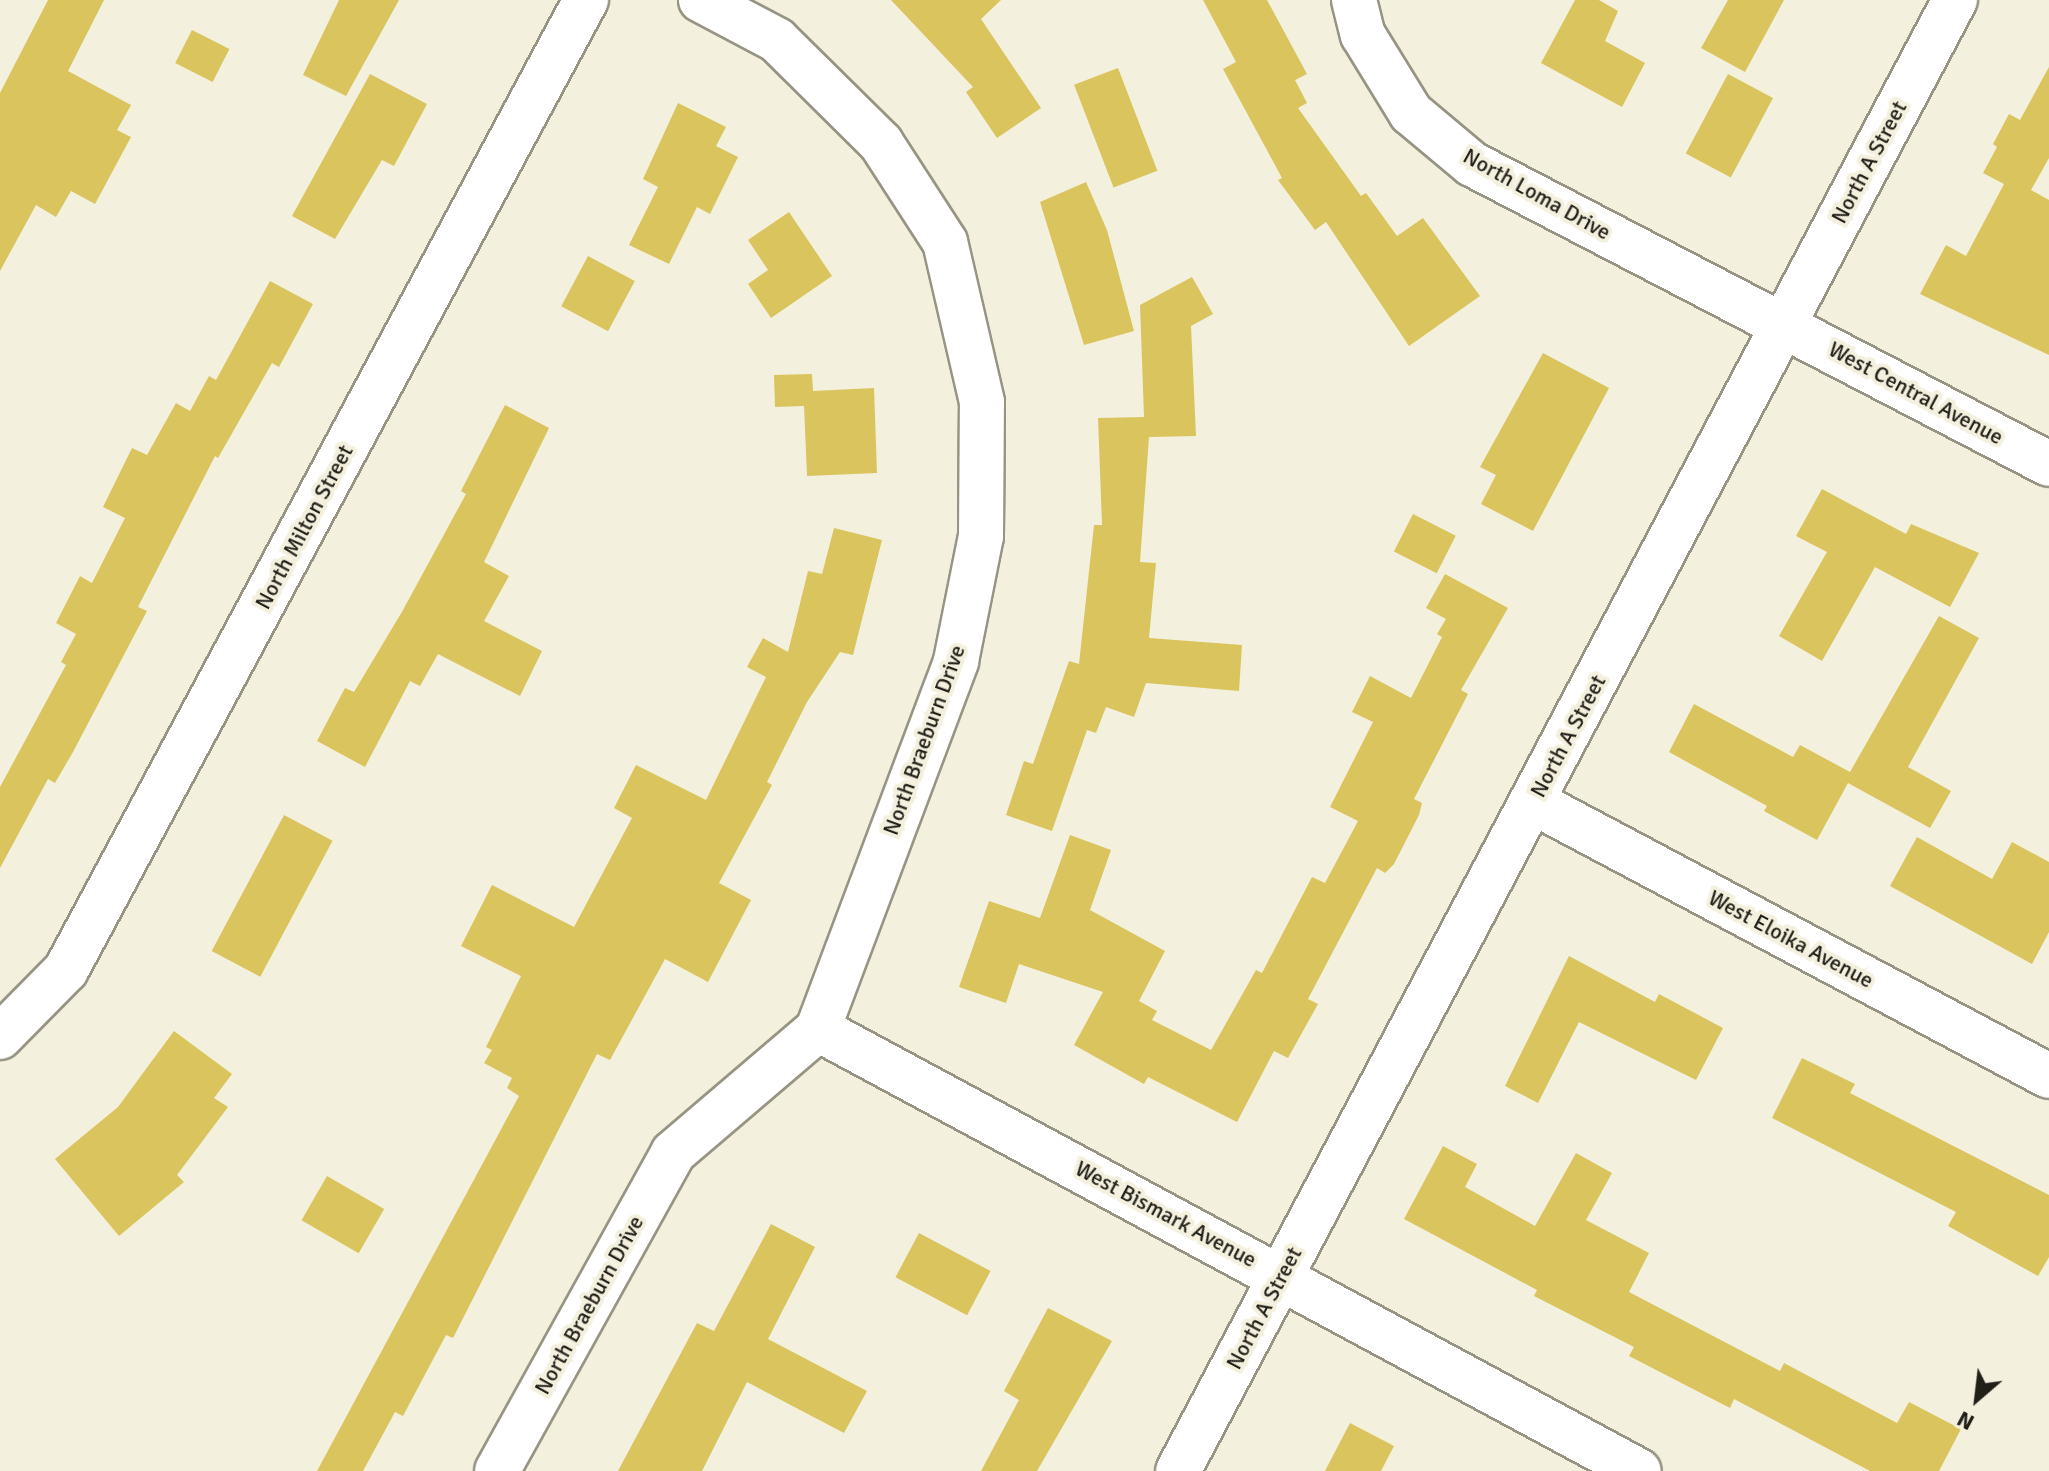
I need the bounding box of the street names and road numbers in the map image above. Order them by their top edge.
street label: North A Street [1826,96,1912,228]
street label: North Loma Drive [1459,143,1615,245]
street label: West Central Avenue [1824,336,2008,450]
street label: North Milton Street [250,440,358,614]
street label: North Braeburn Drive [877,641,971,839]
street label: North A Street [1525,670,1611,802]
street label: West Eloika Avenue [1704,884,1878,994]
street label: West Bismark Avenue [1071,1155,1261,1273]
street label: North Braeburn Drive [529,1211,649,1399]
street label: North A Street [1221,1242,1307,1374]

